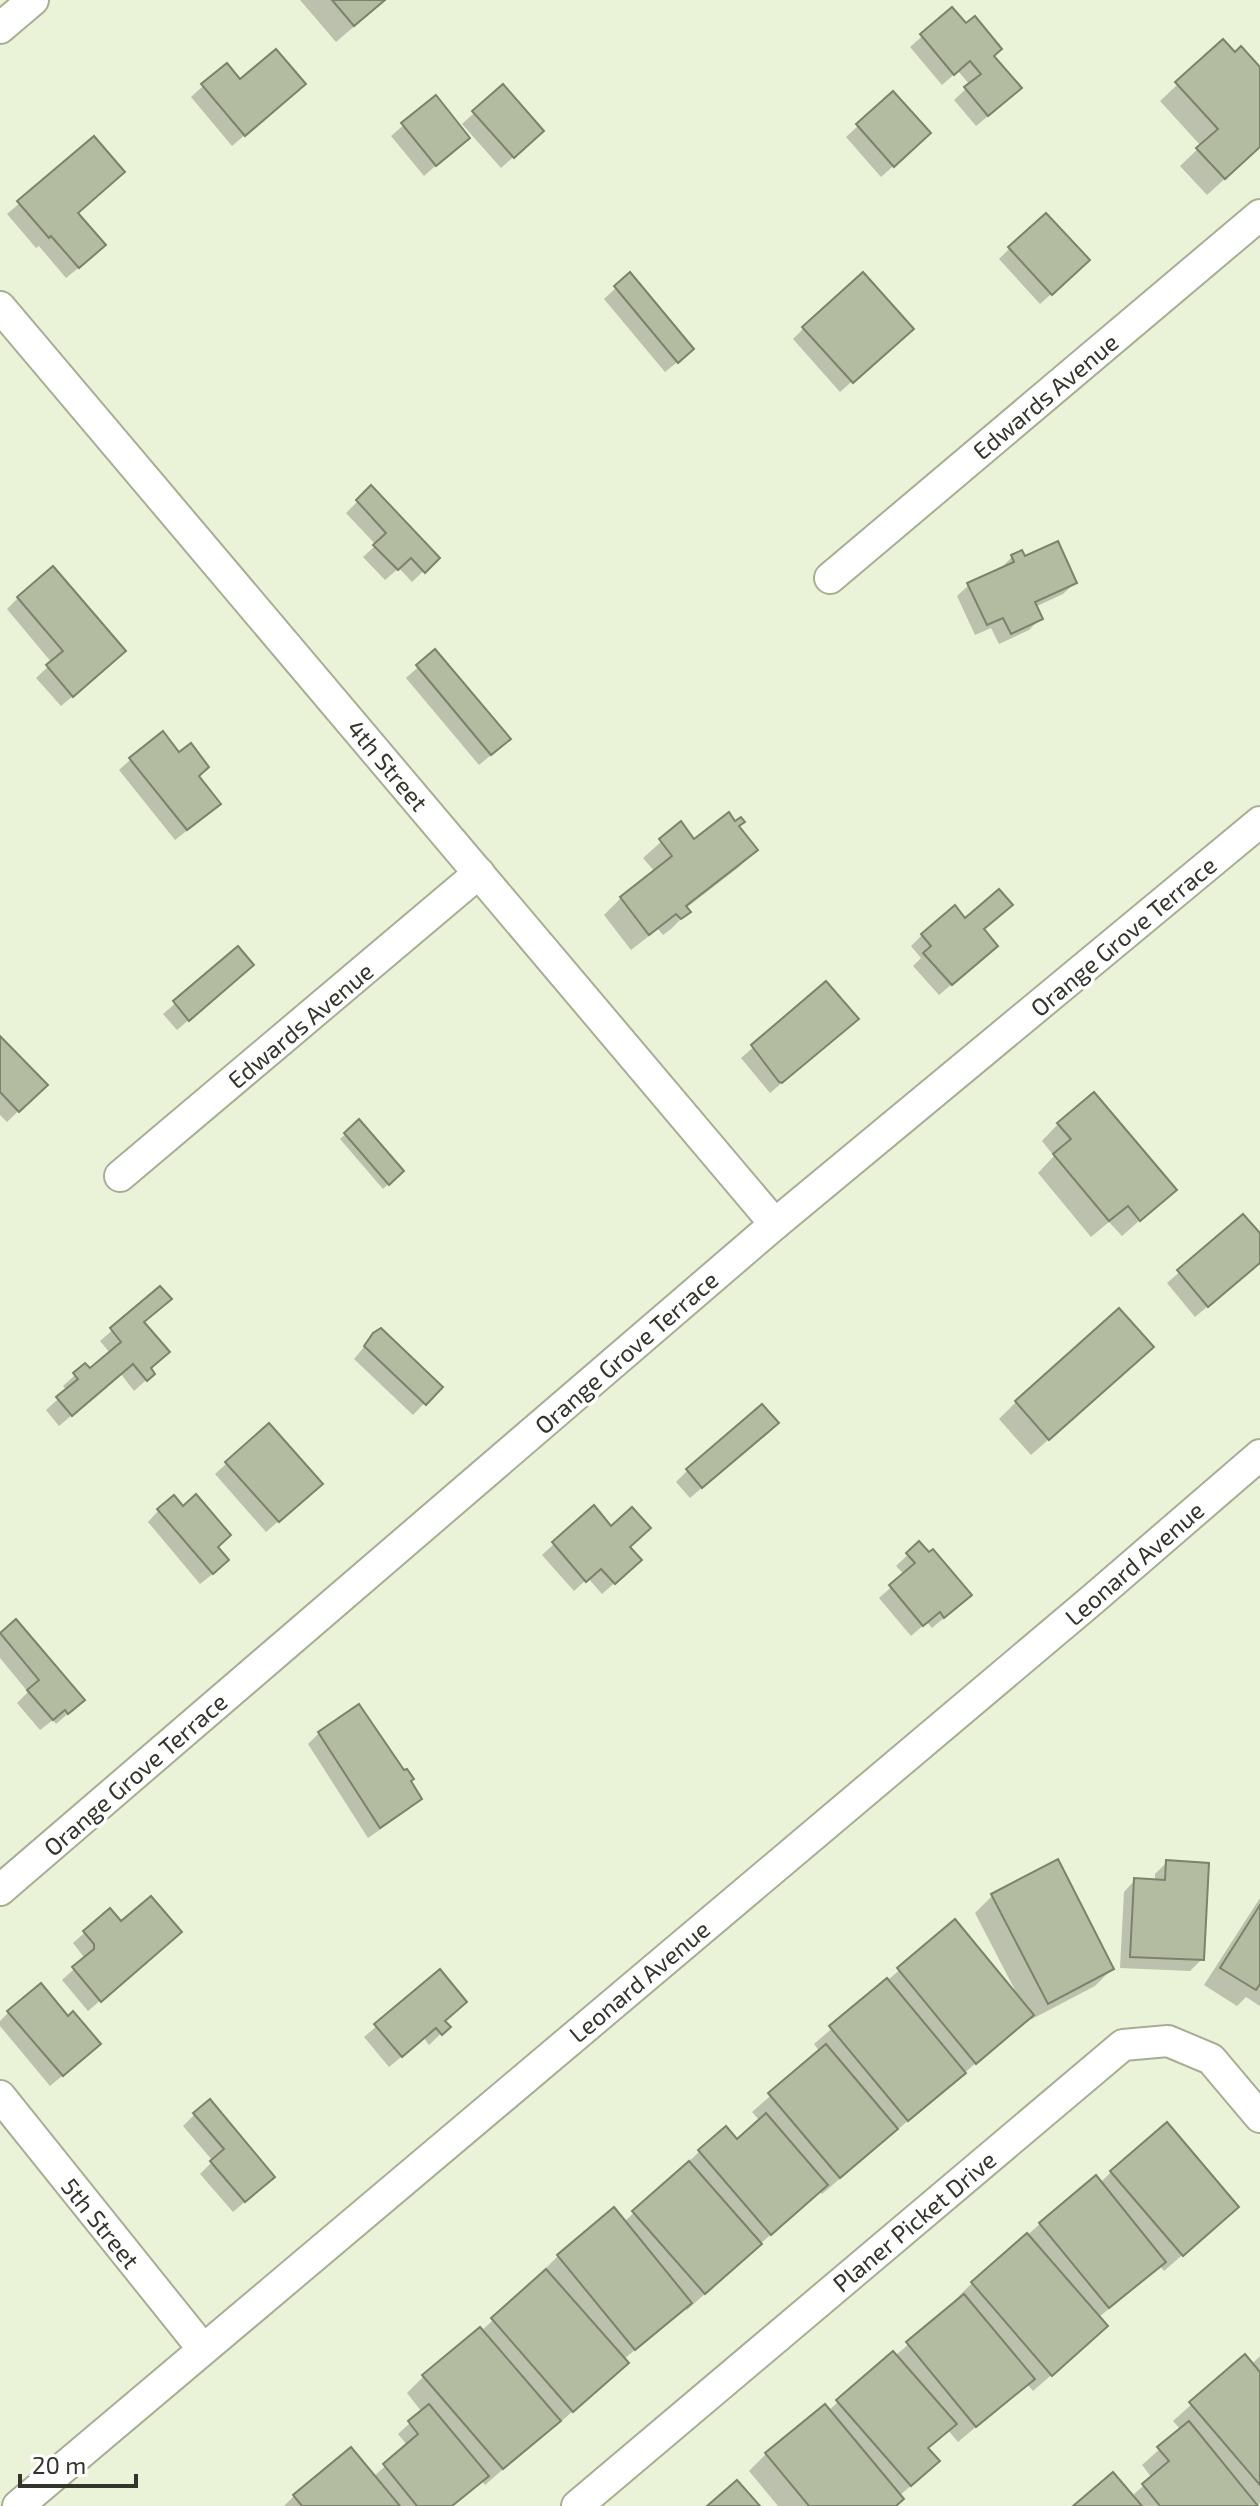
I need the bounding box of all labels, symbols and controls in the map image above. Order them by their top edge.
street label: Edwards Avenue [967,327,1123,465]
street label: 4th Street [342,714,434,816]
street label: Orange Grove Terrace [1024,850,1222,1022]
street label: Edwards Avenue [222,956,378,1094]
street label: Orange Grove Terrace [528,1264,724,1440]
street label: Leonard Avenue [1059,1495,1209,1631]
street label: Orange Grove Terrace [37,1686,233,1862]
street label: Leonard Avenue [563,1914,715,2048]
street label: Planer Picket Drive [827,2144,1001,2298]
street label: 5th Street [56,2172,146,2274]
scale bar [20,2438,136,2488]
text: 20 m [32,2450,86,2479]

